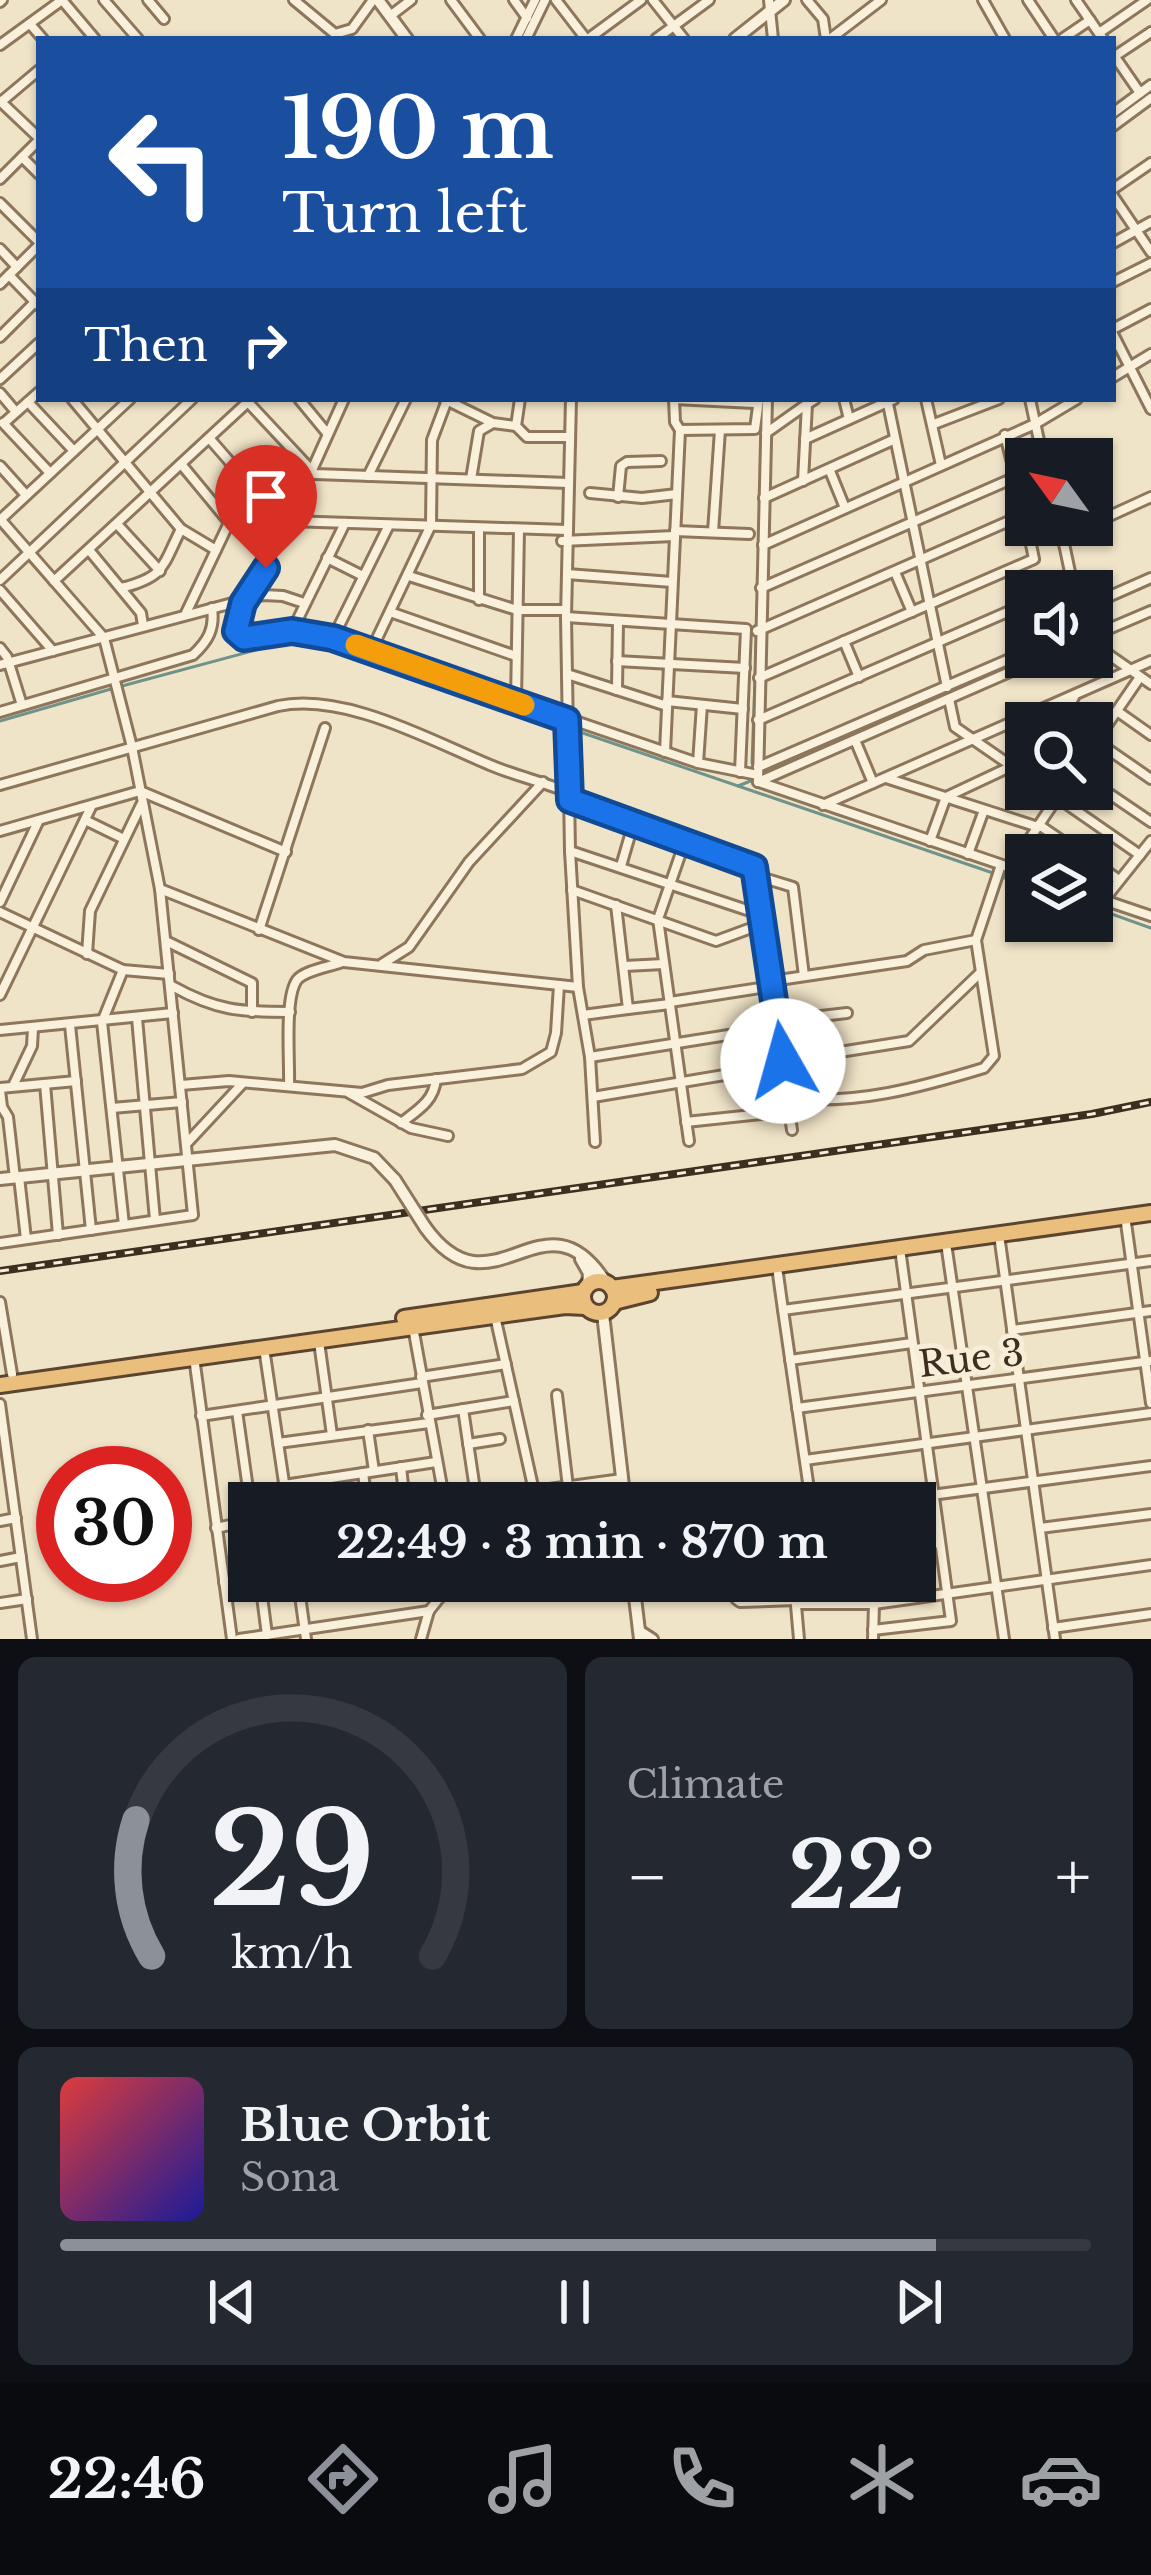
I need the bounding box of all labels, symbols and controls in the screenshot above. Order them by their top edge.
text: 190 m [282,77,554,181]
icon: left [84,84,240,240]
text: Turn left [282,180,528,247]
icon: right [232,312,298,378]
text: Then [84,317,208,373]
north arrow [1005,438,1113,546]
map controls [1005,438,1113,942]
pin [215,445,317,568]
icon: arrive [233,463,299,529]
button: sound [1005,570,1113,678]
button: search [1005,702,1113,810]
button: layers [1005,834,1113,942]
position arrow [720,998,846,1124]
street label: Rue 3 [916,1330,1026,1387]
speed limit sign: 30 [36,1446,192,1602]
text: 22:49 · 3 min · 870 m [336,1514,828,1570]
text: Climate [627,1760,784,1809]
text: 29 [210,1784,375,1939]
text: 22° [788,1821,935,1932]
text: − [627,1836,668,1918]
text: + [1055,1836,1091,1918]
text: km/h [231,1926,353,1980]
text: Blue Orbit [240,2097,490,2153]
text: Sona [240,2153,339,2202]
icon: previous [199,2269,265,2335]
icon: pause [542,2269,608,2335]
icon: next [886,2269,952,2335]
icon: directions [301,2437,385,2521]
icon: music [481,2437,565,2521]
icon: phone [660,2437,744,2521]
icon: climate [840,2437,924,2521]
icon: car [1019,2437,1103,2521]
text: 22:46 [48,2446,206,2513]

